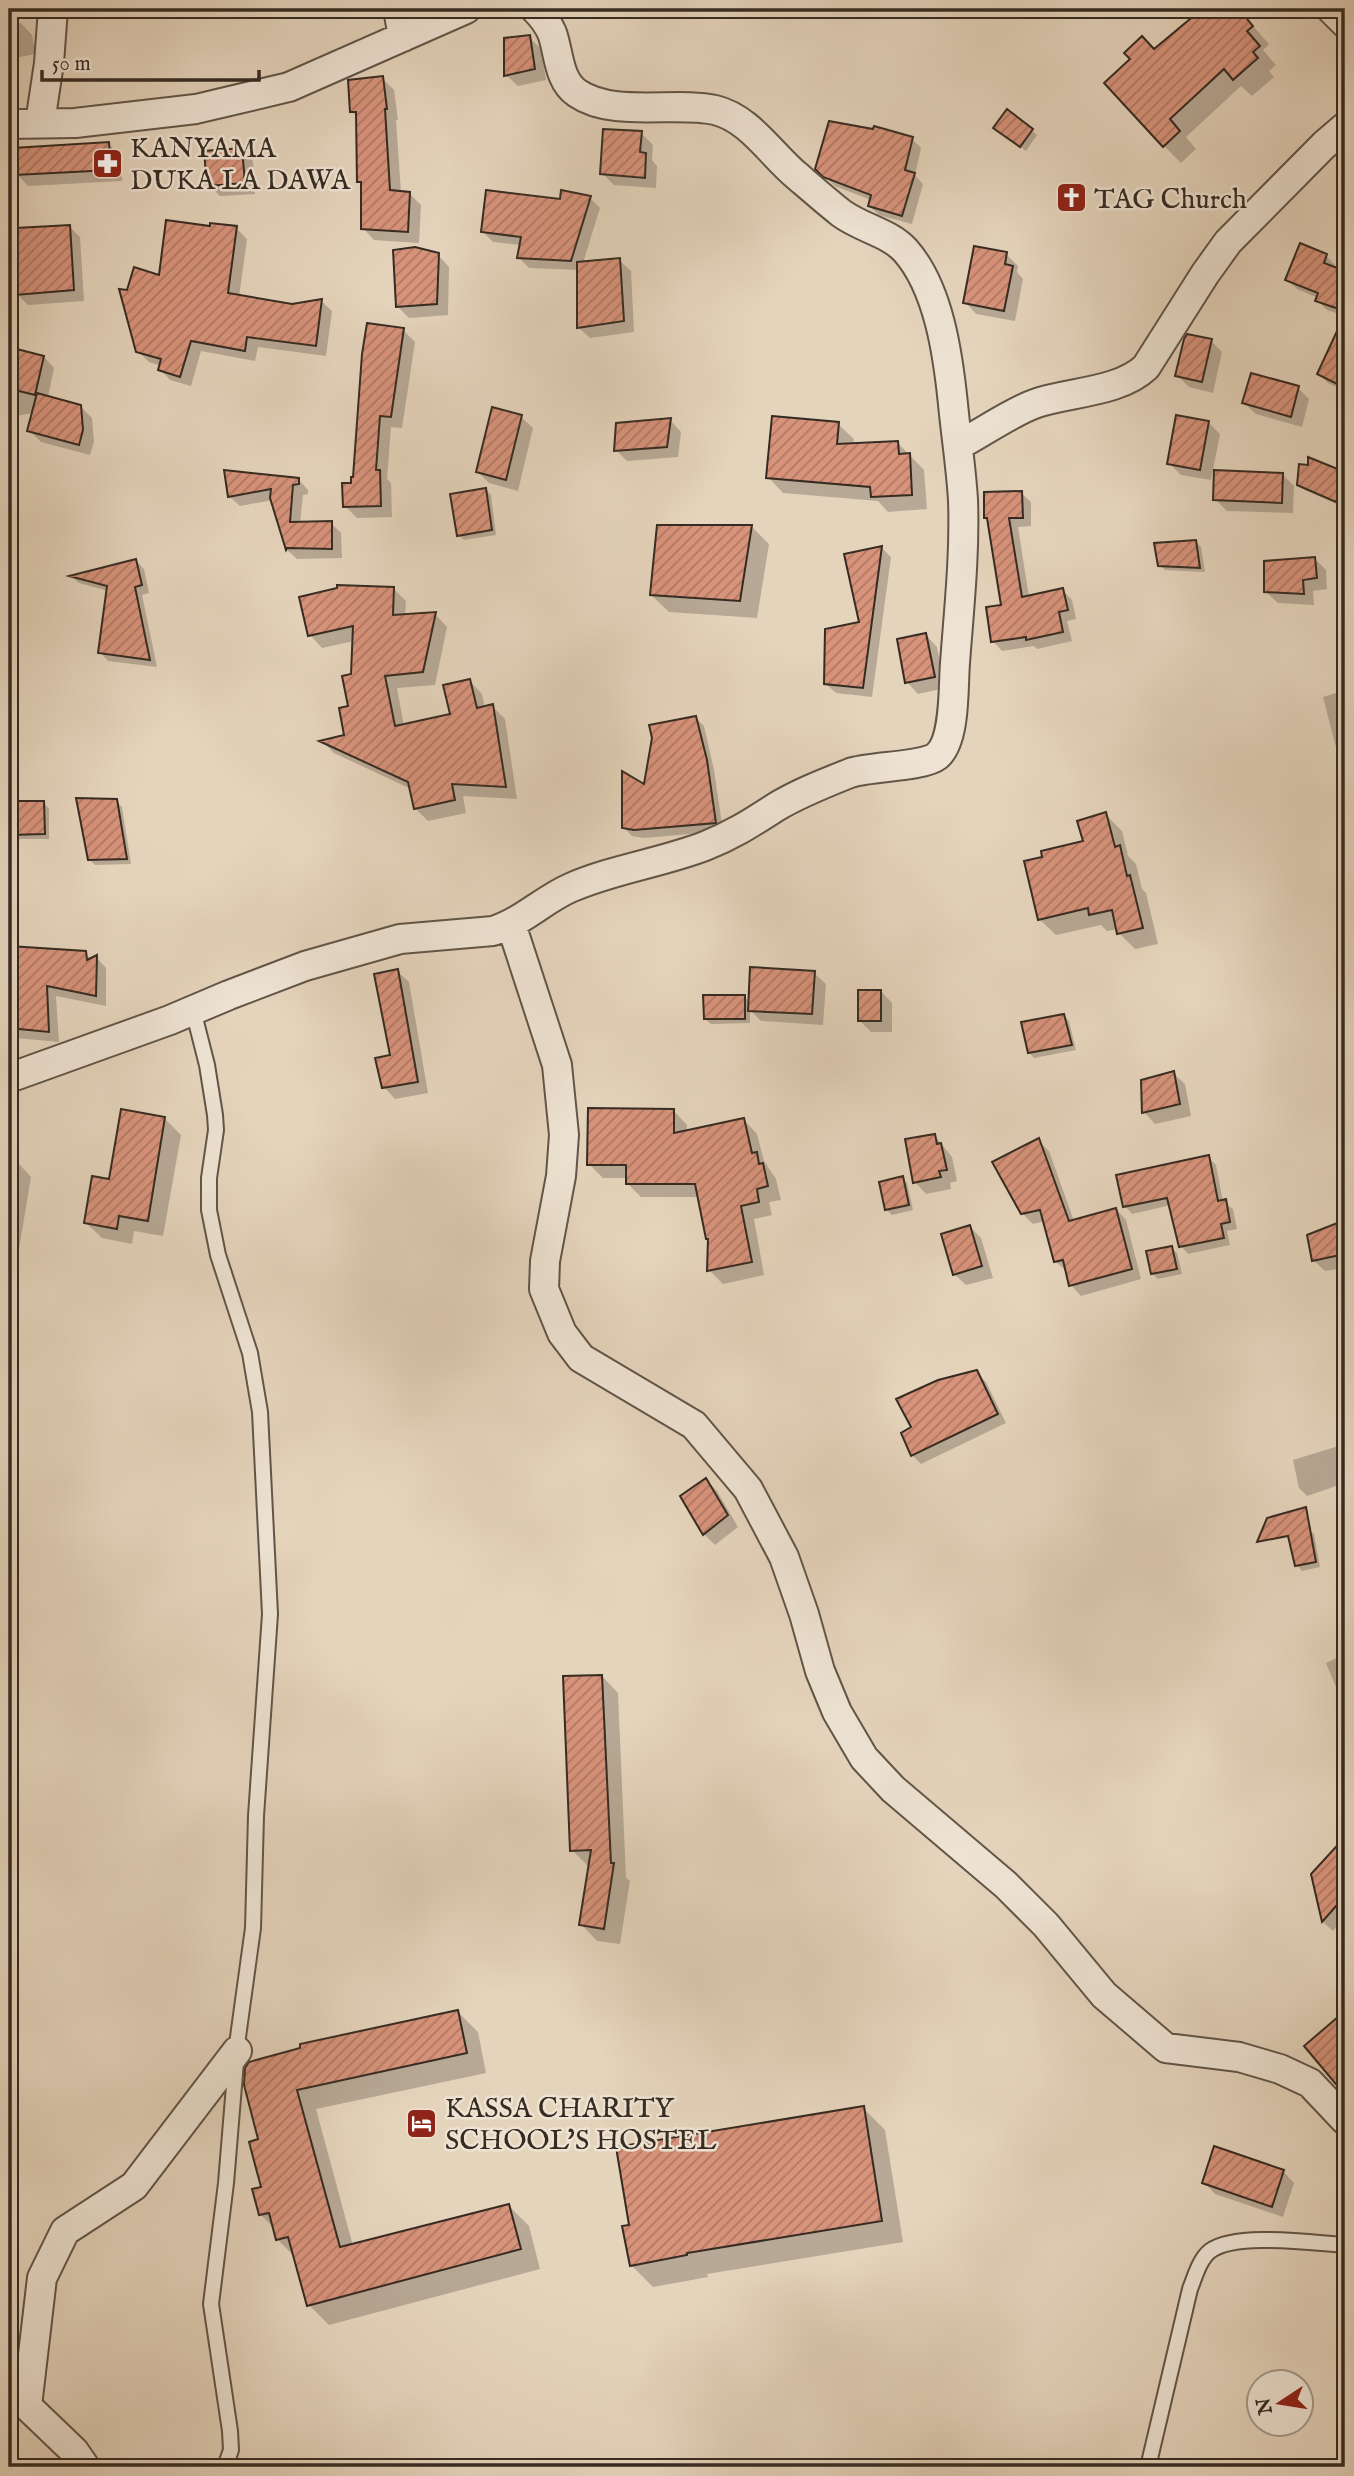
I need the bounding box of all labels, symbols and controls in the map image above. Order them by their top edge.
scale bar [42,38,259,82]
text: 50 m [52,51,91,78]
place label: KANYAMA DUKA LA DAWA [130,132,351,199]
pharmacy icon: KANYAMA DUKA LA DAWA [90,146,124,180]
church icon: TAG Church [1054,181,1088,215]
place label: TAG Church [1094,183,1247,218]
place label: KASSA CHARITY SCHOOL'S HOSTEL [445,2092,717,2159]
hotel icon: KASSA CHARITY SCHOOL'S HOSTEL [405,2106,439,2140]
north arrow [1246,2368,1316,2438]
text: N [1252,2395,1279,2418]

